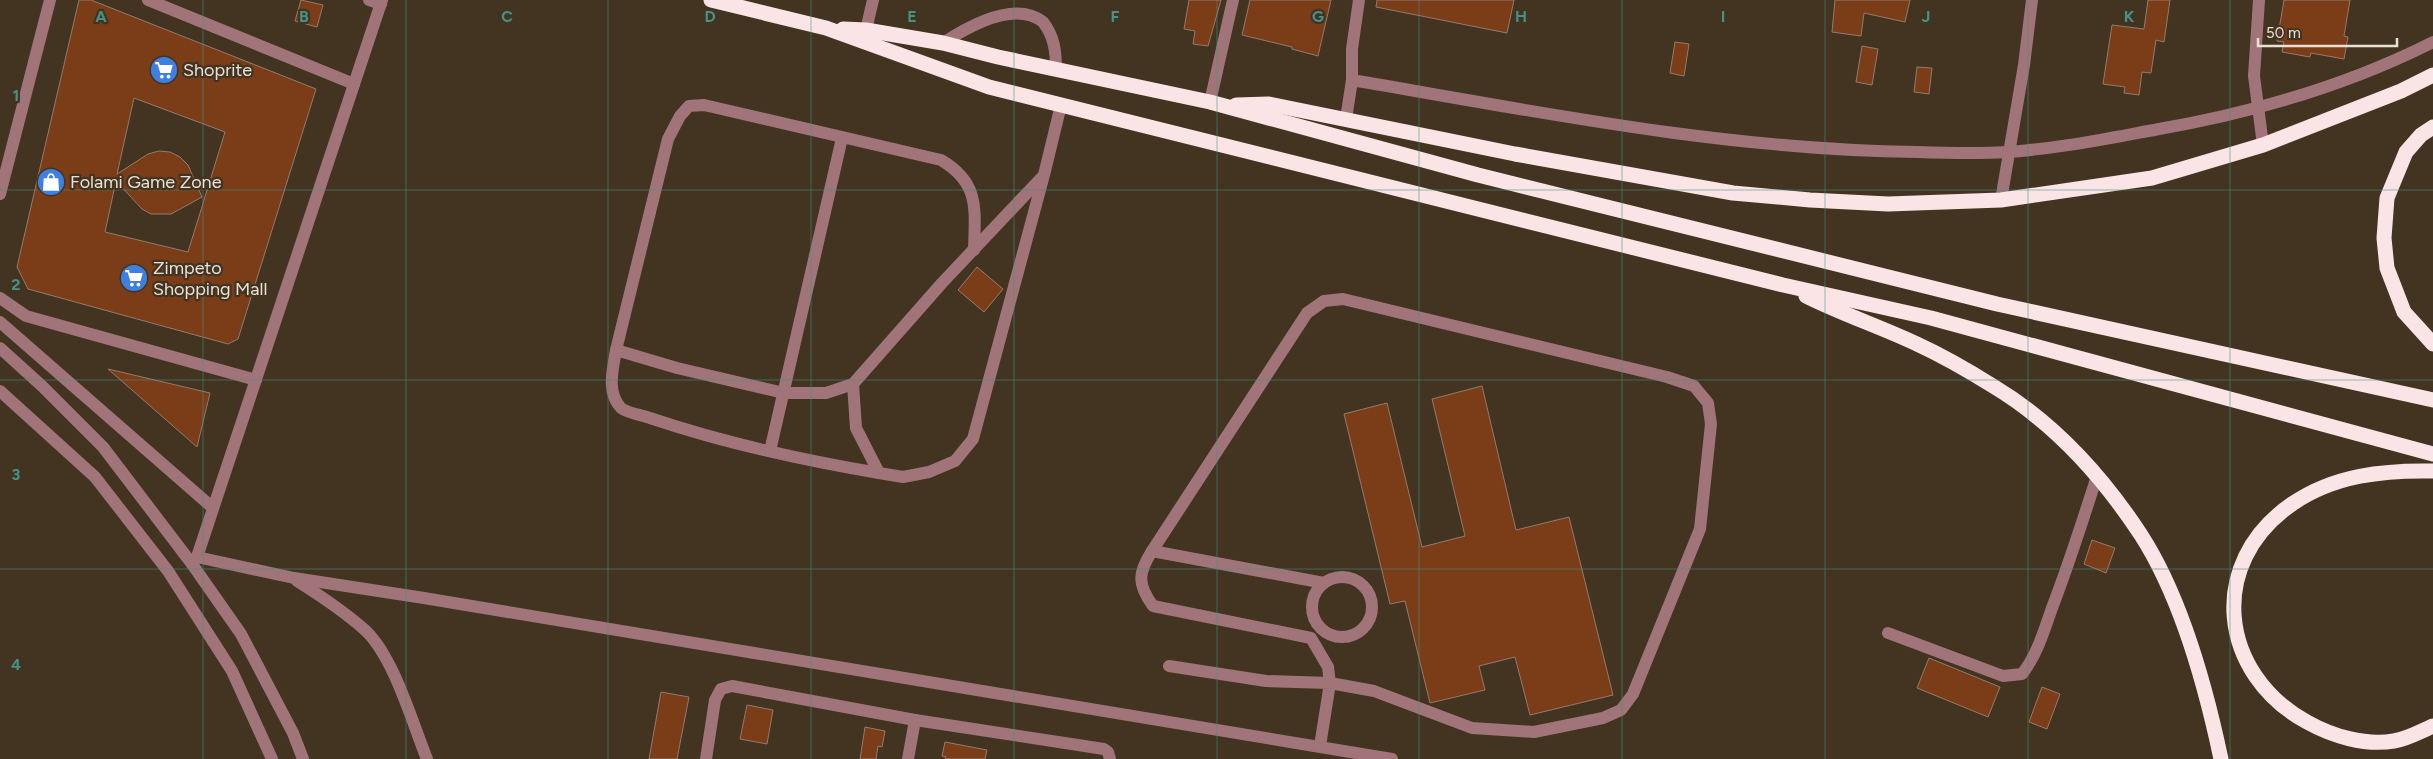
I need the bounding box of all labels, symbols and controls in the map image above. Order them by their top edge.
text: A [95,7,107,26]
text: B [299,7,309,26]
text: C [501,7,513,26]
text: D [704,7,716,26]
text: E [907,7,917,26]
text: F [1111,7,1120,26]
text: G [1312,7,1324,26]
text: H [1515,7,1527,26]
text: I [1721,7,1725,26]
text: J [1922,7,1930,26]
text: K [2124,7,2135,26]
scale bar [2258,15,2397,47]
text: 50 m [2266,24,2301,42]
supermarket icon: Shoprite [149,55,179,85]
place label: Shoprite [183,59,252,81]
text: 1 [13,86,19,105]
shop icon: Folami Game Zone [36,167,66,197]
place label: Folami Game Zone [70,171,222,193]
place label: Zimpeto Shopping Mall [153,257,267,300]
supermarket icon: Zimpeto Shopping Mall [119,263,149,293]
text: 2 [11,275,21,294]
text: 3 [12,465,21,484]
text: 4 [11,655,21,674]

